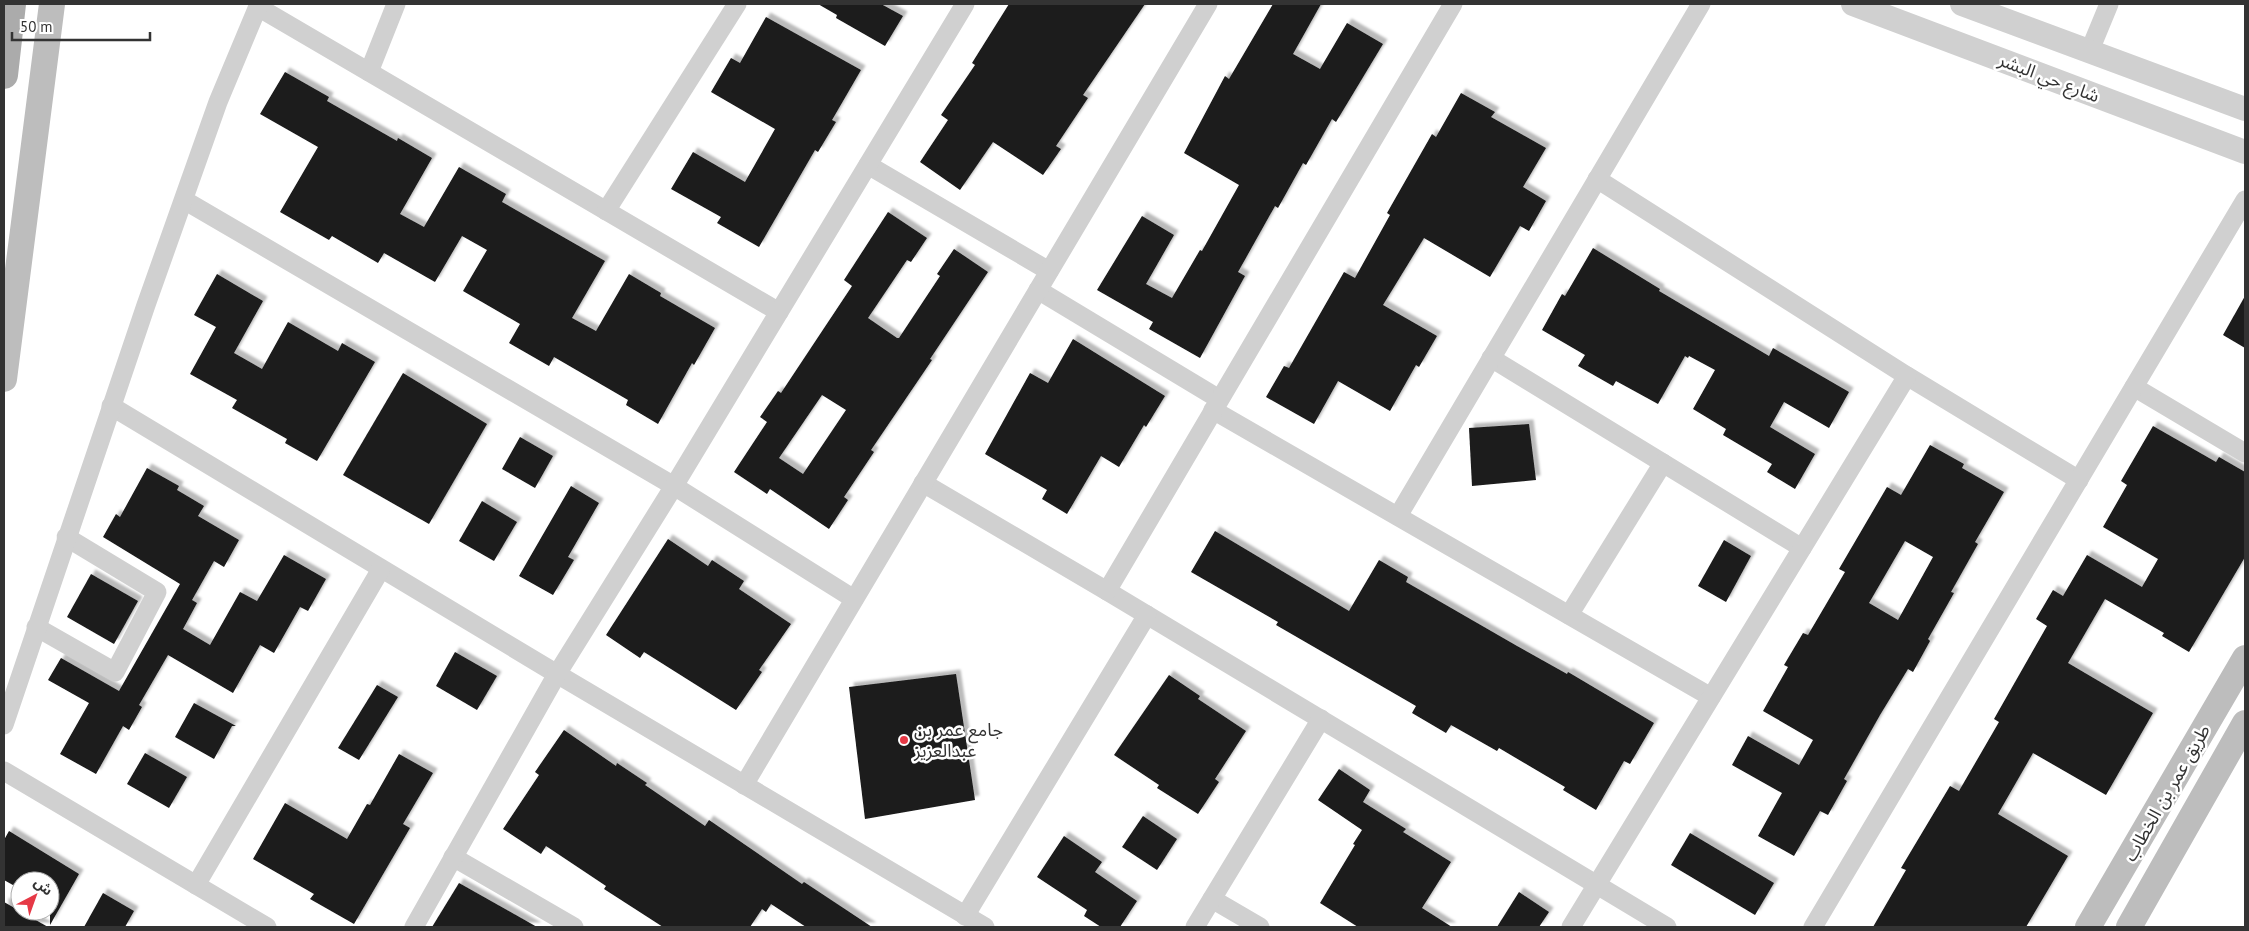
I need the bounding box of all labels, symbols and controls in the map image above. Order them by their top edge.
scale bar [12,10,150,42]
text: 50 m [20,17,53,36]
street label: شارع حي البشر [1994,47,2103,110]
place label: جامع عمر بن عبدالعزيز [913,718,1003,762]
street label: طريق عمر بن الخطاب [2118,720,2215,865]
marker: جامع عمر بن عبدالعزيز [898,734,910,746]
north arrow [10,871,60,921]
text: ش [30,873,57,899]

